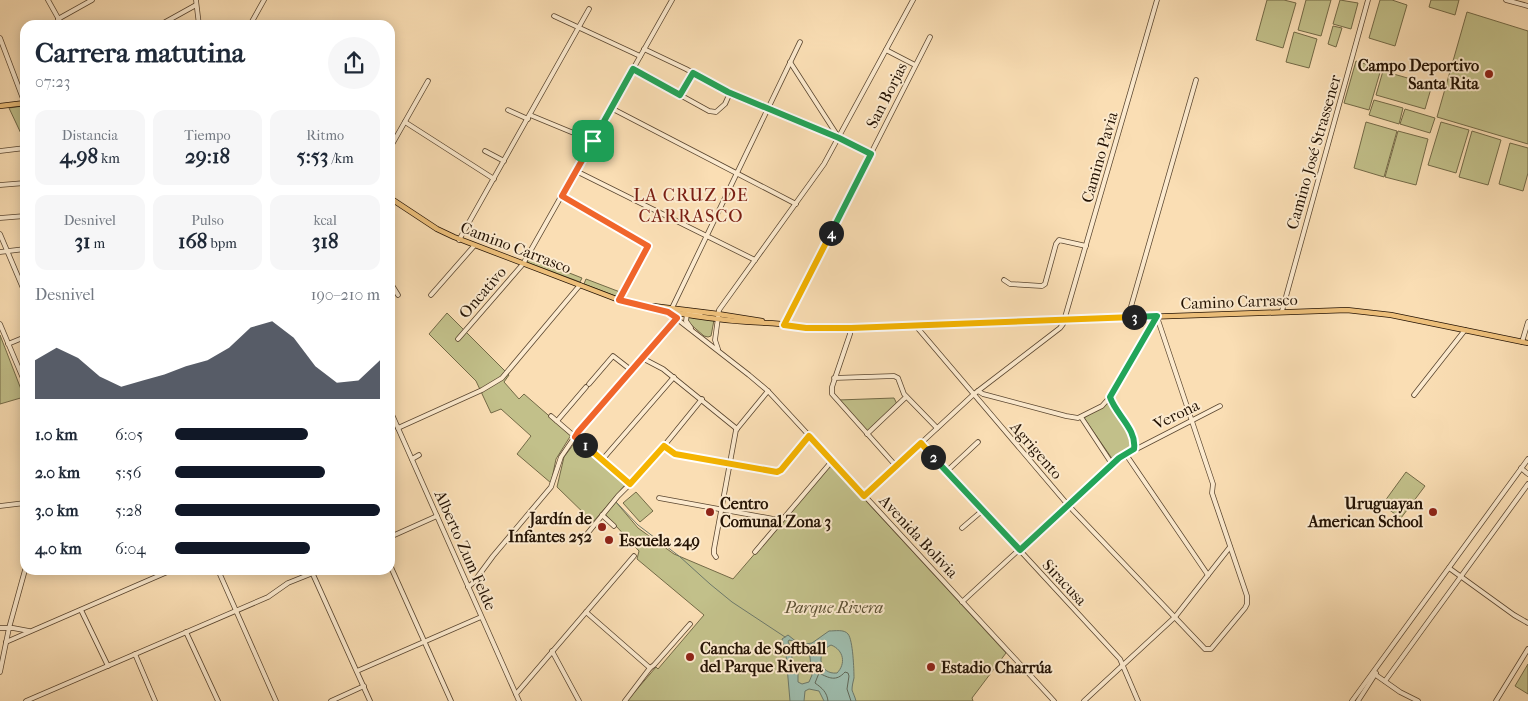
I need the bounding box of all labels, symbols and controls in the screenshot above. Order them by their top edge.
text: Carrera matutina [35,36,245,69]
button: share [328,37,380,89]
place label: Campo Deportivo Santa Rita [1358,56,1480,93]
street label: San Borjas [862,59,911,131]
marker: Campo Deportivo Santa Rita [1483,68,1495,80]
text: 07:23 [35,72,70,91]
street label: Camino José Strassener [1282,73,1345,232]
street label: Camino Pavia [1077,109,1122,205]
pin [572,120,614,162]
text: Distancia [62,127,118,144]
text: Tiempo [184,127,231,144]
text: Ritmo [306,127,344,144]
icon: arrive [579,127,607,155]
text: 4.98 [60,144,98,168]
text: 29:18 [185,144,230,168]
text: 5:53 [297,144,328,168]
text: km [98,150,120,167]
text: /km [328,150,354,167]
district label: LA CRUZ DE CARRASCO [633,185,749,227]
text: Desnivel [64,212,116,229]
text: Pulso [191,212,224,229]
text: kcal [313,212,337,229]
street label: Camino Carrasco [458,218,574,277]
pin: 4 [818,220,844,246]
text: 4 [827,225,836,242]
text: 31 [74,229,91,253]
text: 168 [178,229,207,253]
text: 318 [312,229,338,253]
text: m [91,235,105,252]
text: bpm [207,235,237,252]
street label: Oncativo [455,263,510,322]
text: Desnivel [35,285,95,304]
text: 190–210 m [311,285,380,304]
street label: Camino Carrasco [1180,290,1298,313]
pin: 3 [1122,304,1146,330]
text: 3 [1132,309,1137,326]
street label: Verona [1149,395,1203,434]
street label: Agrigento [1006,417,1067,483]
text: 1.0 km [35,425,78,444]
text: 6:05 [115,425,143,444]
pin: 1 [572,432,598,458]
text: 1 [583,437,588,454]
pin: 2 [920,444,946,470]
text: 2 [930,449,937,466]
text: 2.0 km [35,463,80,482]
text: 5:56 [115,463,141,482]
street label: Alberto Zum Felde [430,487,500,613]
street label: Avenida Bolivia [875,490,962,582]
place label: Centro Comunal Zona 3 [720,494,831,532]
place label: Uruguayan American School [1307,494,1424,531]
text: 3.0 km [35,501,78,520]
text: 5:28 [115,501,142,520]
marker: Centro Comunal Zona 3 [704,506,716,518]
marker: Uruguayan American School [1427,506,1439,518]
place label: Jardín de Infantes 252 [508,509,592,546]
marker: Jardín de Infantes 252 [596,521,608,533]
place label: Escuela 249 [619,531,700,551]
marker: Escuela 249 [603,534,615,546]
text: 4.0 km [35,539,82,558]
text: 6:04 [115,539,146,558]
street label: Siracusa [1038,555,1091,610]
park label: Parque Rivera [784,598,883,617]
place label: Cancha de Softball del Parque Rivera [700,639,827,677]
marker: Cancha de Softball del Parque Rivera [684,651,696,663]
place label: Estadio Charrúa [941,658,1053,677]
marker: Estadio Charrúa [925,661,937,673]

